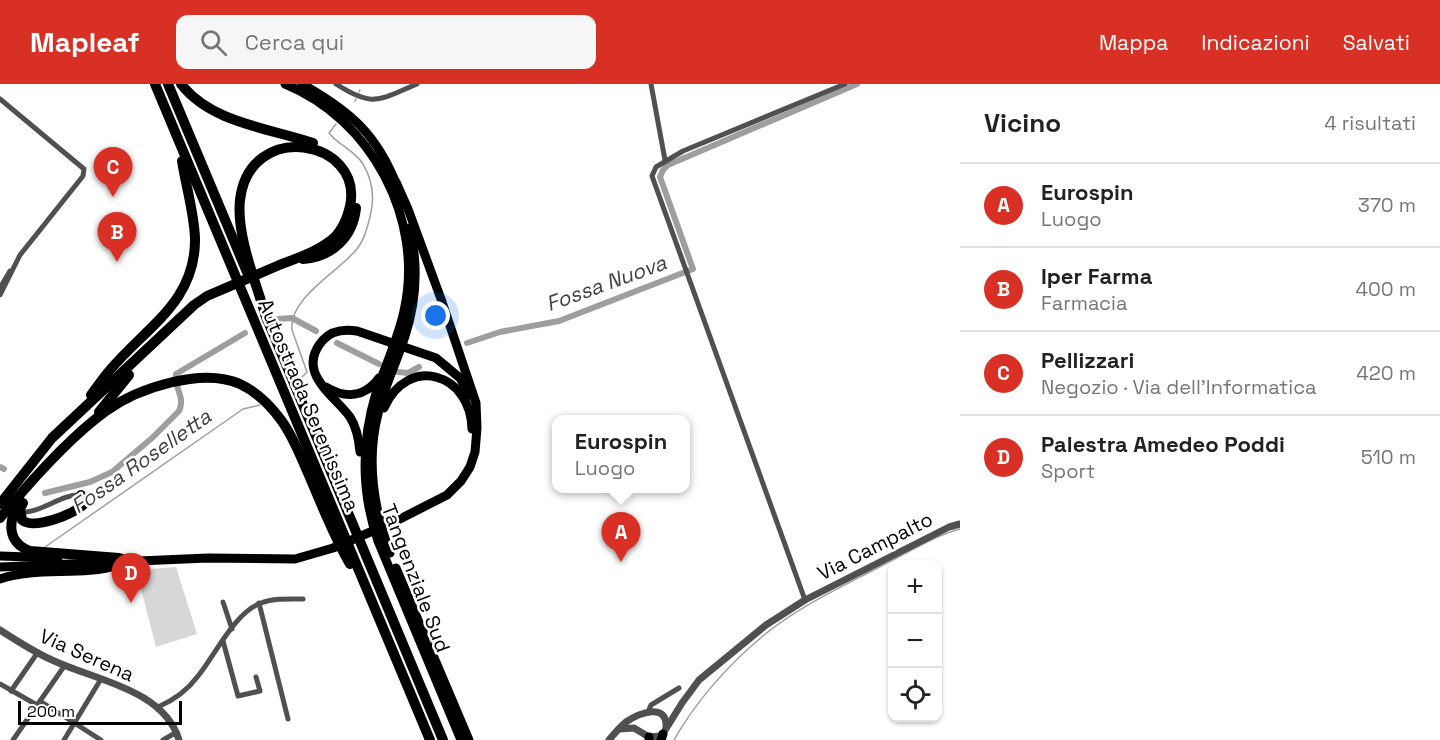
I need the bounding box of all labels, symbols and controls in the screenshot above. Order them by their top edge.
search box [176,15,596,69]
text: Mapleaf [30,24,140,60]
icon: search [197,26,230,59]
text: Cerca qui [245,28,344,56]
text: Mappa [1099,29,1168,56]
text: Indicazioni [1201,29,1310,56]
text: Salvati [1343,29,1410,56]
text: Vicino [984,106,1061,140]
text: 4 risultati [1324,110,1416,136]
pin: C [94,147,132,197]
text: Eurospin [1041,178,1134,206]
text: A [997,192,1010,218]
text: 370 m [1358,192,1416,218]
text: Luogo [1041,206,1102,232]
pin: B [98,212,136,262]
water label: Fossa Nuova [542,248,671,317]
text: Iper Farma [1041,262,1152,290]
text: B [997,276,1010,302]
text: 400 m [1356,276,1416,302]
text: Farmacia [1041,290,1127,316]
street label: Autostrada Serenissima [252,295,366,515]
your location [421,301,450,330]
text: Pellizzari [1041,346,1134,374]
text: C [997,360,1010,386]
text: 420 m [1356,360,1416,386]
text: Negozio · Via dell'Informatica [1041,374,1317,400]
water label: Fossa Roselletta [66,402,217,519]
popup [552,415,690,493]
text: Eurospin [575,427,667,455]
text: Palestra Amedeo Poddi [1041,430,1285,458]
text: D [997,444,1010,470]
text: 510 m [1361,444,1416,470]
text: Luogo [575,455,635,481]
text: Sport [1041,458,1095,484]
street label: Tangenziale Sud [376,500,456,656]
street label: Via Campalto [813,506,937,586]
pin: A [602,512,640,562]
pin: D [112,554,150,603]
map controls [888,560,942,722]
button: + [888,560,942,614]
button: − [888,614,942,668]
street label: Via Serena [36,623,138,687]
button: locate [888,668,942,722]
scale bar [18,698,182,726]
text: 200 m [27,701,75,722]

